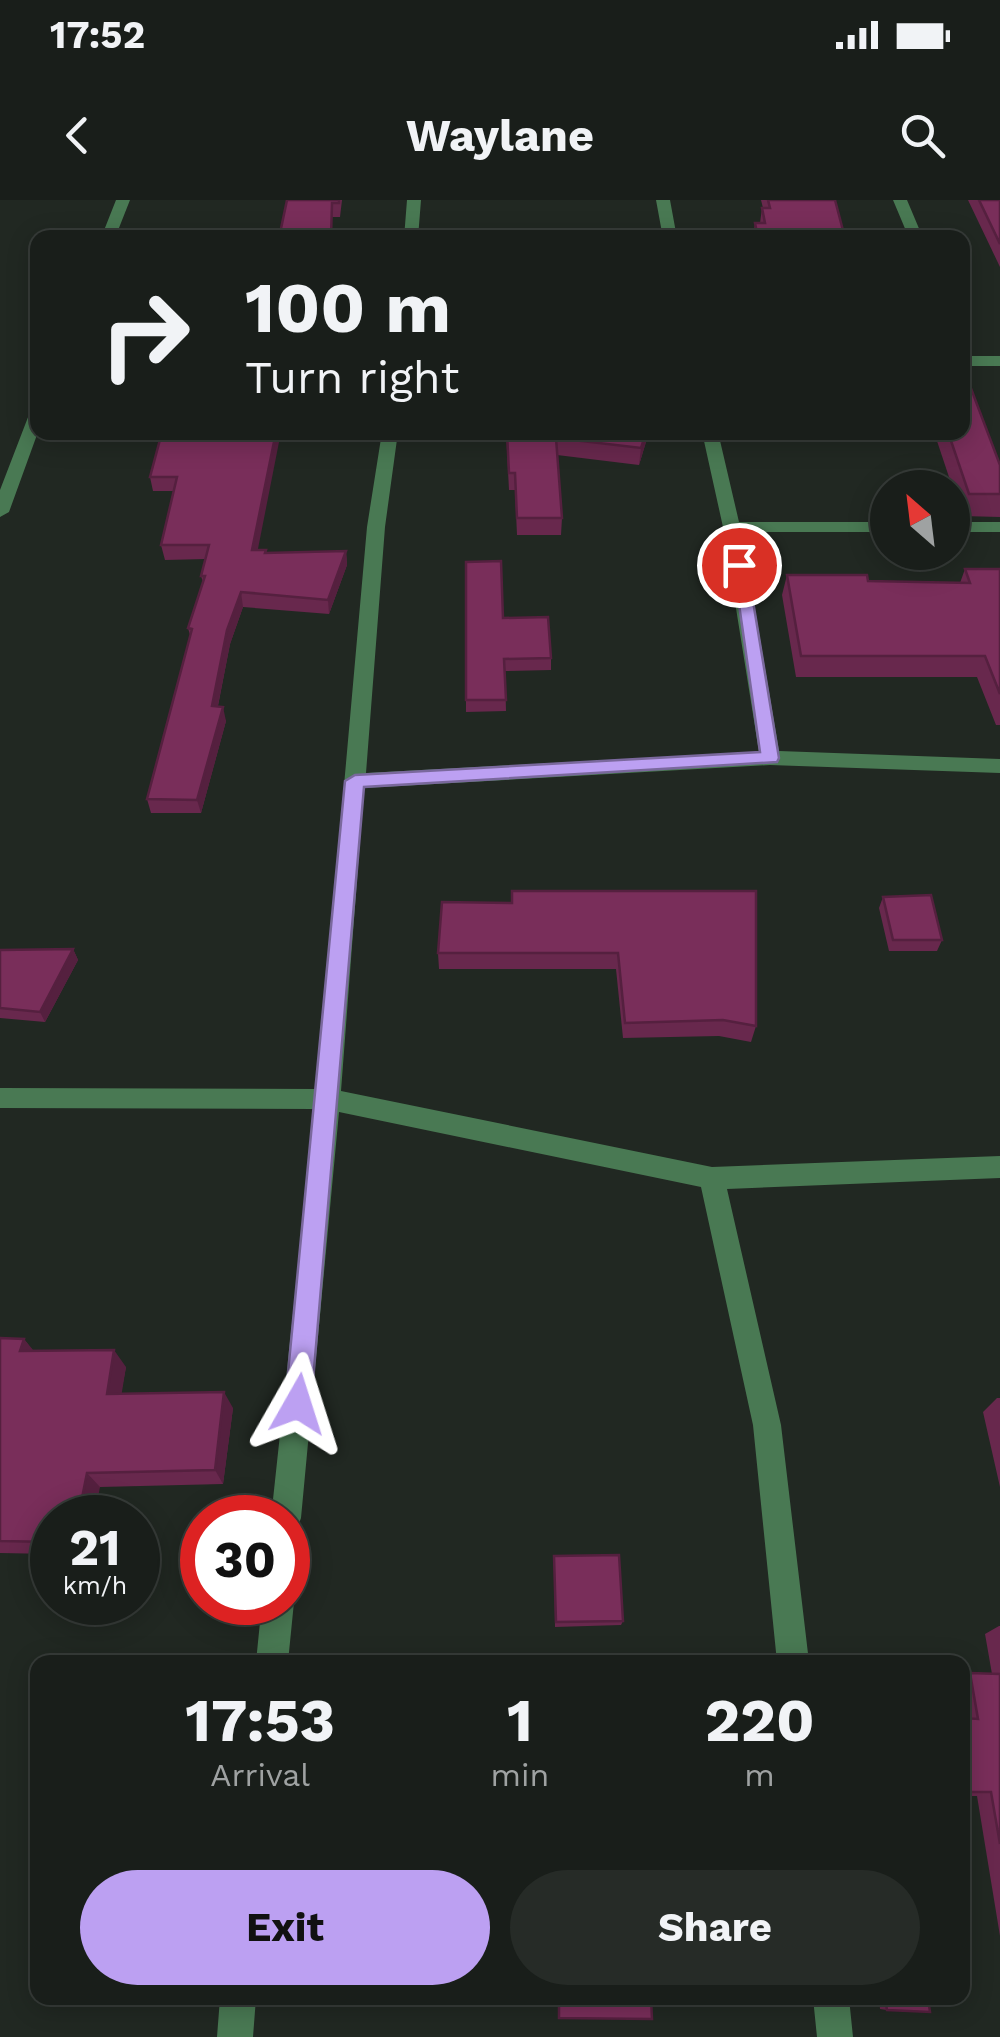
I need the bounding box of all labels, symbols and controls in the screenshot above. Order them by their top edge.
text: 17:52 [50,13,145,57]
icon: back [50,108,105,163]
icon: search [895,108,950,163]
text: Waylane [406,109,594,162]
text: 100 m [245,267,451,349]
icon: right [80,270,210,400]
text: Turn right [245,351,459,404]
north arrow [870,470,970,570]
map controls [870,470,970,570]
pin [697,523,782,608]
icon: arrive [712,538,767,593]
position arrow [246,1352,350,1456]
speed limit sign: 30 [180,1495,310,1625]
text: 21 [69,1518,121,1577]
text: km/h [63,1571,127,1600]
text: 17:53 [185,1685,335,1756]
text: 1 [507,1685,533,1756]
text: 220 [705,1685,815,1756]
text: Arrival [210,1756,310,1794]
text: min [490,1756,549,1794]
text: m [744,1756,775,1794]
button: Exit [80,1870,490,1985]
button: Share [510,1870,920,1985]

